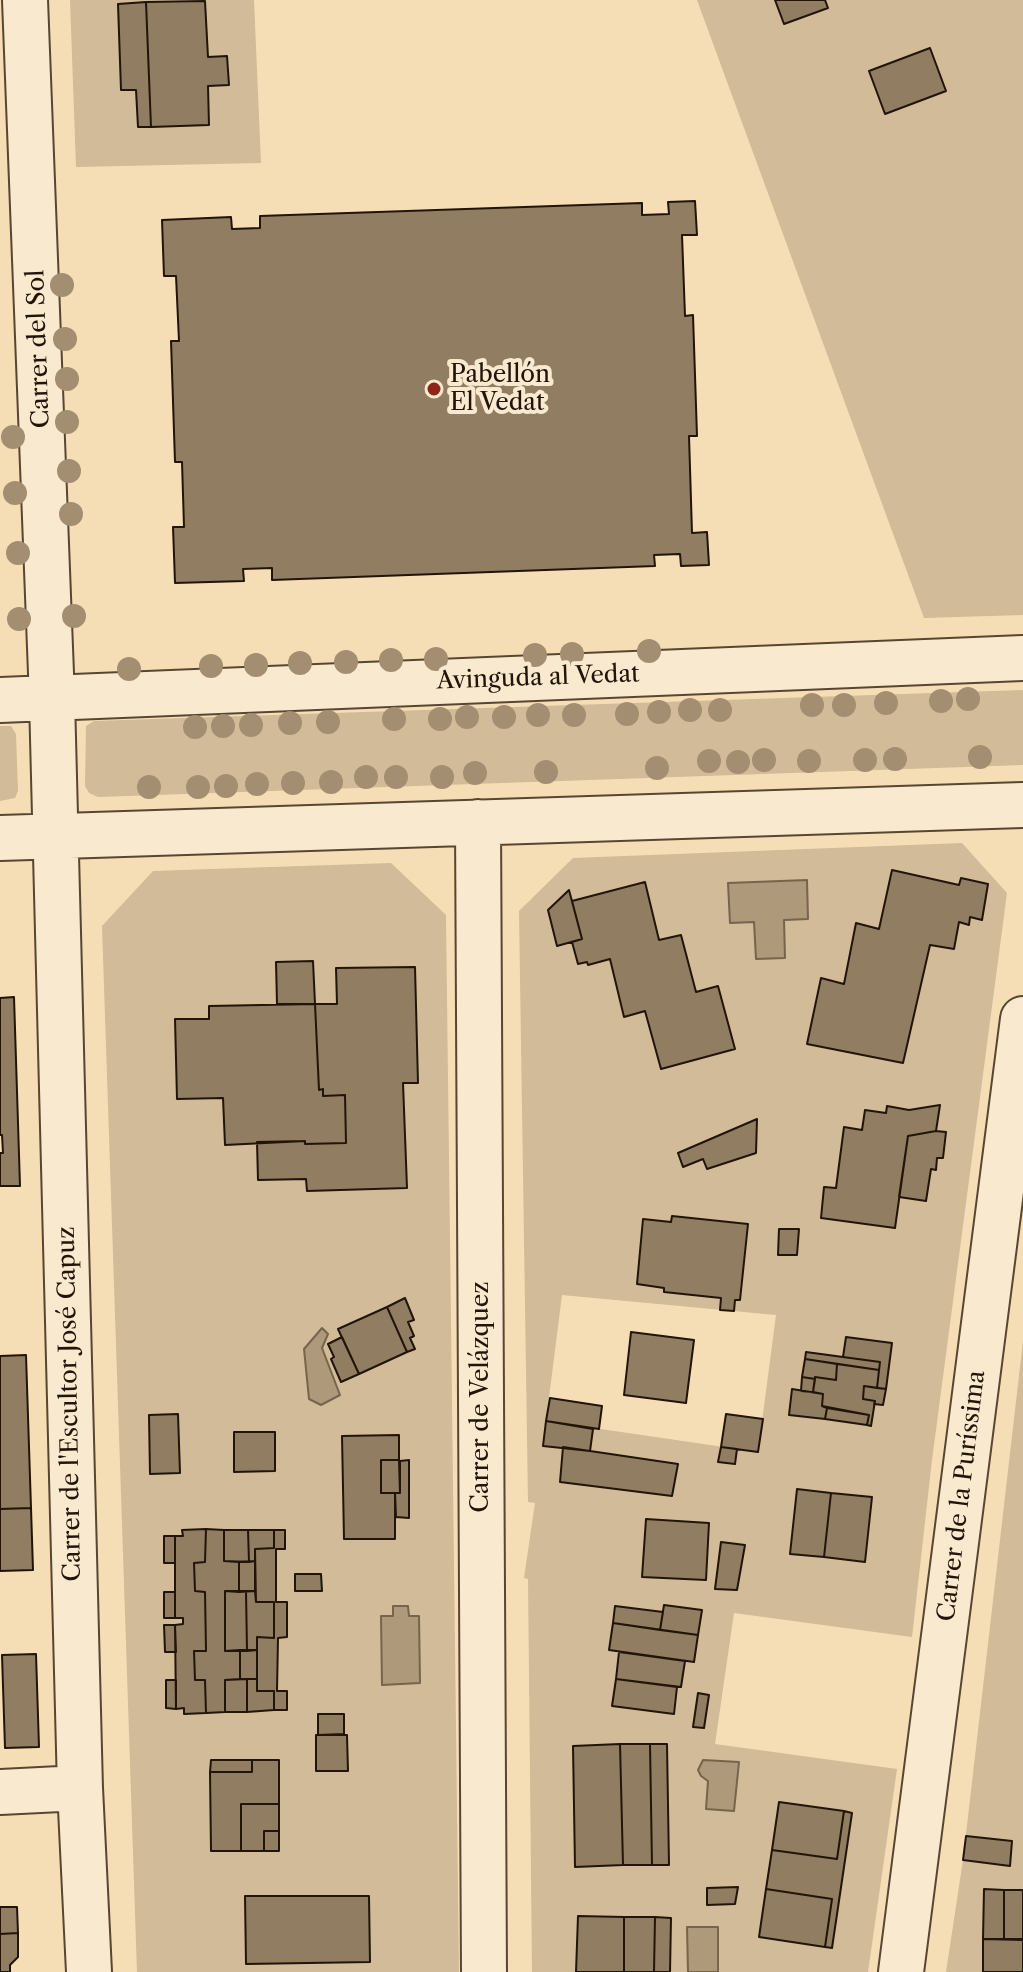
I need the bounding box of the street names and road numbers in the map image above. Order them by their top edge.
street label: Carrer del Sol [22,269,56,429]
street label: Avinguda al Vedat [436,660,640,696]
street label: Carrer de l'Escultor José Capuz [53,1226,87,1582]
street label: Carrer de Velázquez [467,1281,495,1513]
street label: Carrer de la Puríssima [932,1369,992,1623]

